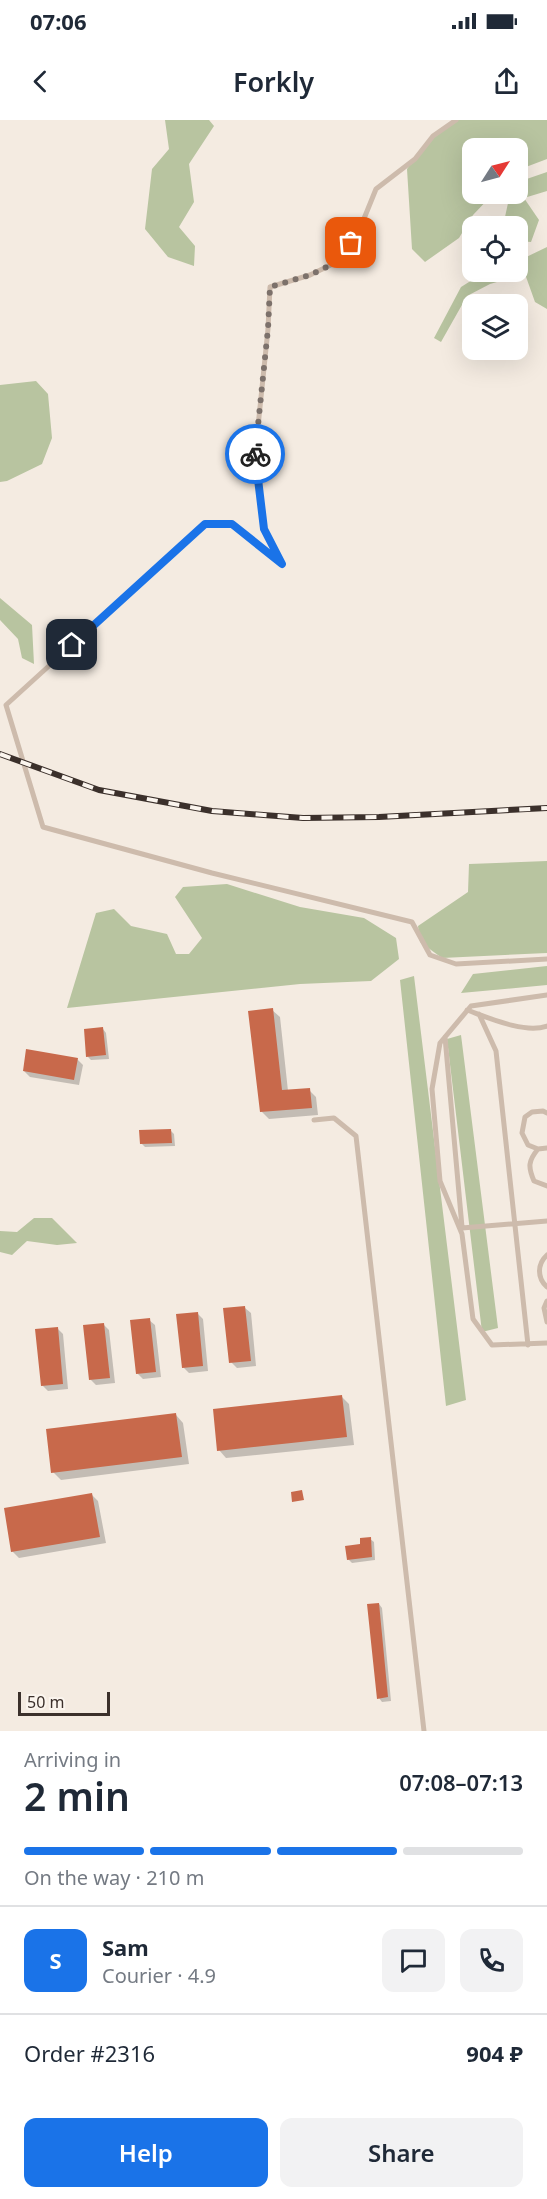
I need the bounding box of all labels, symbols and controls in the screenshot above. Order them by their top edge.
text: 07:06 [30,6,87,36]
text: Forkly [233,63,314,100]
icon: back [24,65,57,98]
icon: share [490,65,523,98]
north arrow [462,138,528,204]
map controls [462,138,528,360]
button: locate [462,216,528,282]
pin [325,217,376,268]
icon: bag [334,226,367,259]
button: layers [462,294,528,360]
courier [225,424,285,484]
icon: bike [239,438,272,471]
pin [46,619,97,670]
icon: home [55,628,88,661]
scale bar [18,1689,110,1716]
text: 50 m [27,1691,64,1713]
text: Arriving in [24,1746,121,1773]
text: 07:08–07:13 [399,1767,523,1797]
text: 2 min [24,1769,130,1822]
text: On the way · 210 m [24,1864,204,1891]
button: chat [382,1929,445,1992]
button: phone [460,1929,523,1992]
text: Sam [102,1932,149,1962]
text: S [49,1945,62,1975]
text: Courier · 4.9 [102,1962,216,1989]
text: Order #2316 [24,2038,155,2068]
text: 904 ₽ [466,2038,523,2068]
button: Help [24,2118,268,2187]
button: Share [280,2118,523,2187]

